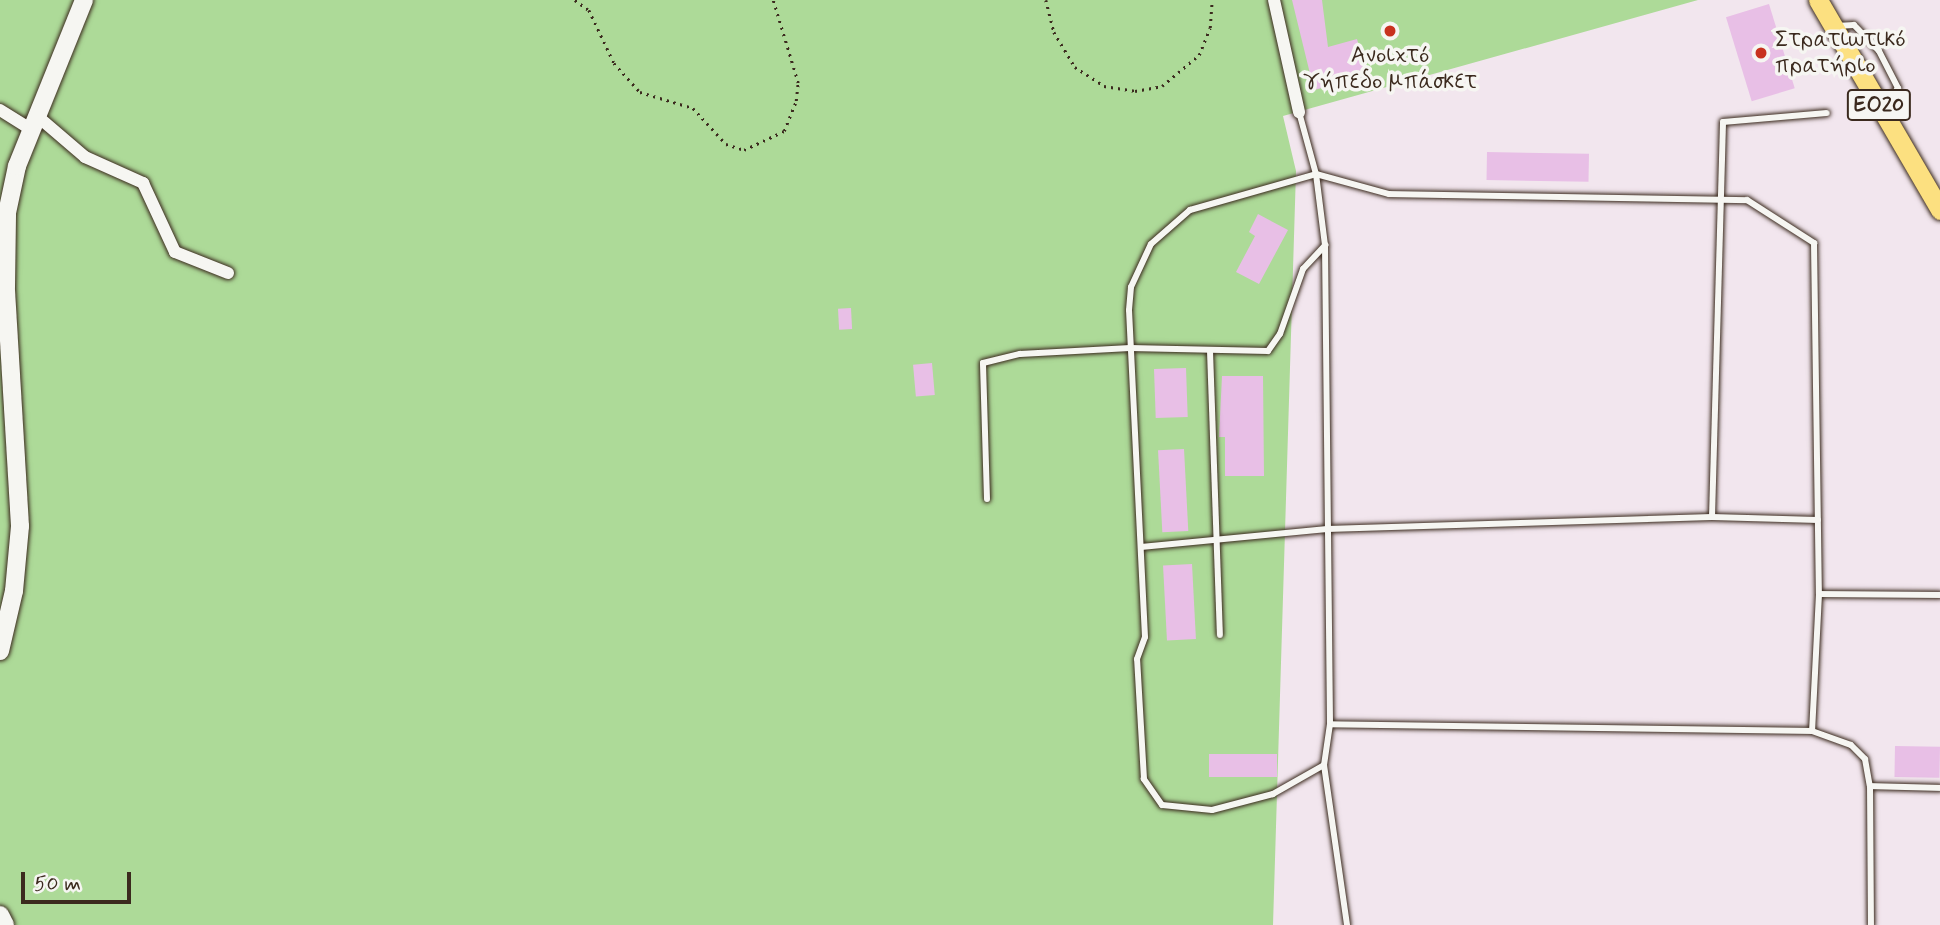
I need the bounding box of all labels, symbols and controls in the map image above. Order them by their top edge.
marker: Ανοιχτό γήπεδο μπάσκετ [1382,23,1398,39]
place label: Στρατιωτικό πρατήριο [1775,26,1906,80]
place label: Ανοιχτό γήπεδο μπάσκετ [1303,42,1477,96]
marker: Στρατιωτικό πρατήριο [1753,45,1769,61]
road number: ΕΟ20 [1846,88,1912,122]
scale bar [24,858,135,902]
text: 50 m [34,870,81,898]

